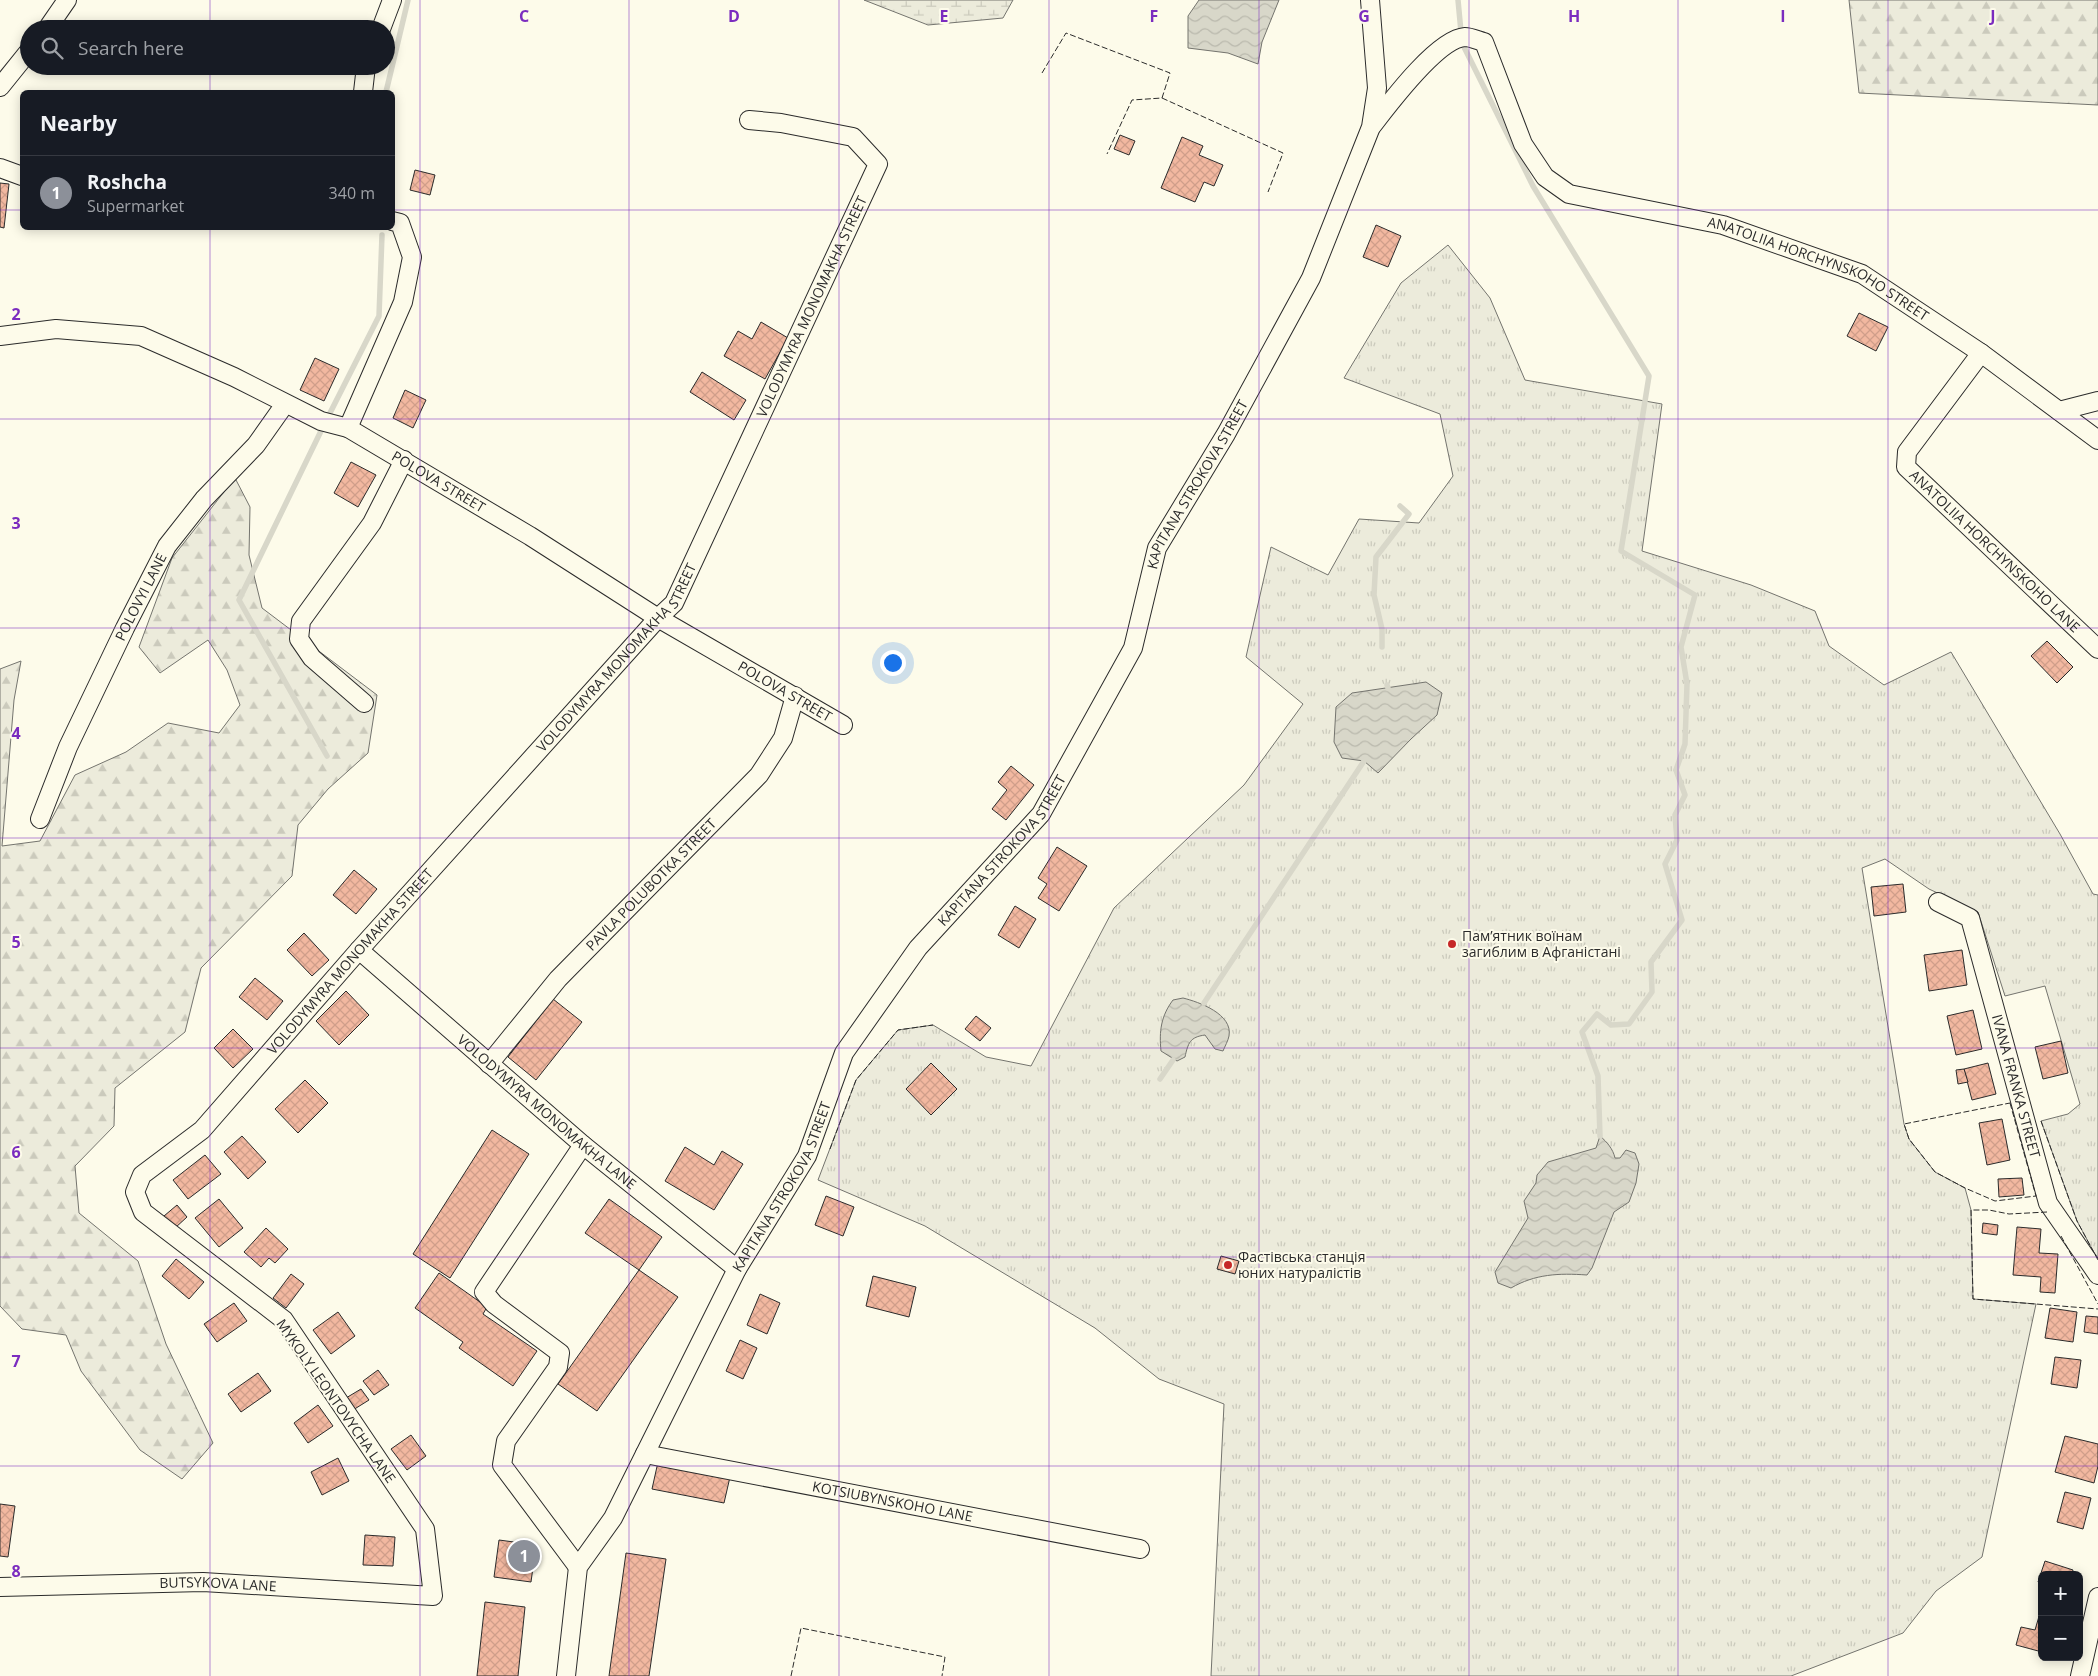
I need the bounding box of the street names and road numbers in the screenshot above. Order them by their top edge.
street label: VOLODYMYRA MONOMAKHA STREET [752,192,871,420]
street label: ANATOLIIA HORCHYNSKOHO STREET [1706,212,1933,325]
street label: KAPITANA STROKOVA STREET [1142,396,1252,571]
street label: POLOVA STREET [388,446,489,517]
street label: ANATOLIIA HORCHYNSKOHO LANE [1906,465,2085,636]
street label: POLOVYI LANE [110,550,171,644]
street label: VOLODYMYRA MONOMAKHA STREET [532,560,700,756]
street label: POLOVA STREET [735,656,836,726]
street label: KAPITANA STROKOVA STREET [933,771,1070,930]
street label: PAVLA POLUBOTKA STREET [581,814,720,954]
street label: VOLODYMYRA MONOMAKHA STREET [262,864,437,1058]
street label: IVANA FRANKA STREET [1988,1012,2045,1160]
street label: VOLODYMYRA MONOMAKHA LANE [454,1030,640,1193]
street label: KAPITANA STROKOVA STREET [727,1099,835,1275]
street label: MYKOLY LEONTOVYCHA LANE [272,1315,400,1486]
street label: KOTSIUBYNSKOHO LANE [811,1476,974,1526]
street label: BUTSYKOVA LANE [159,1572,277,1595]

